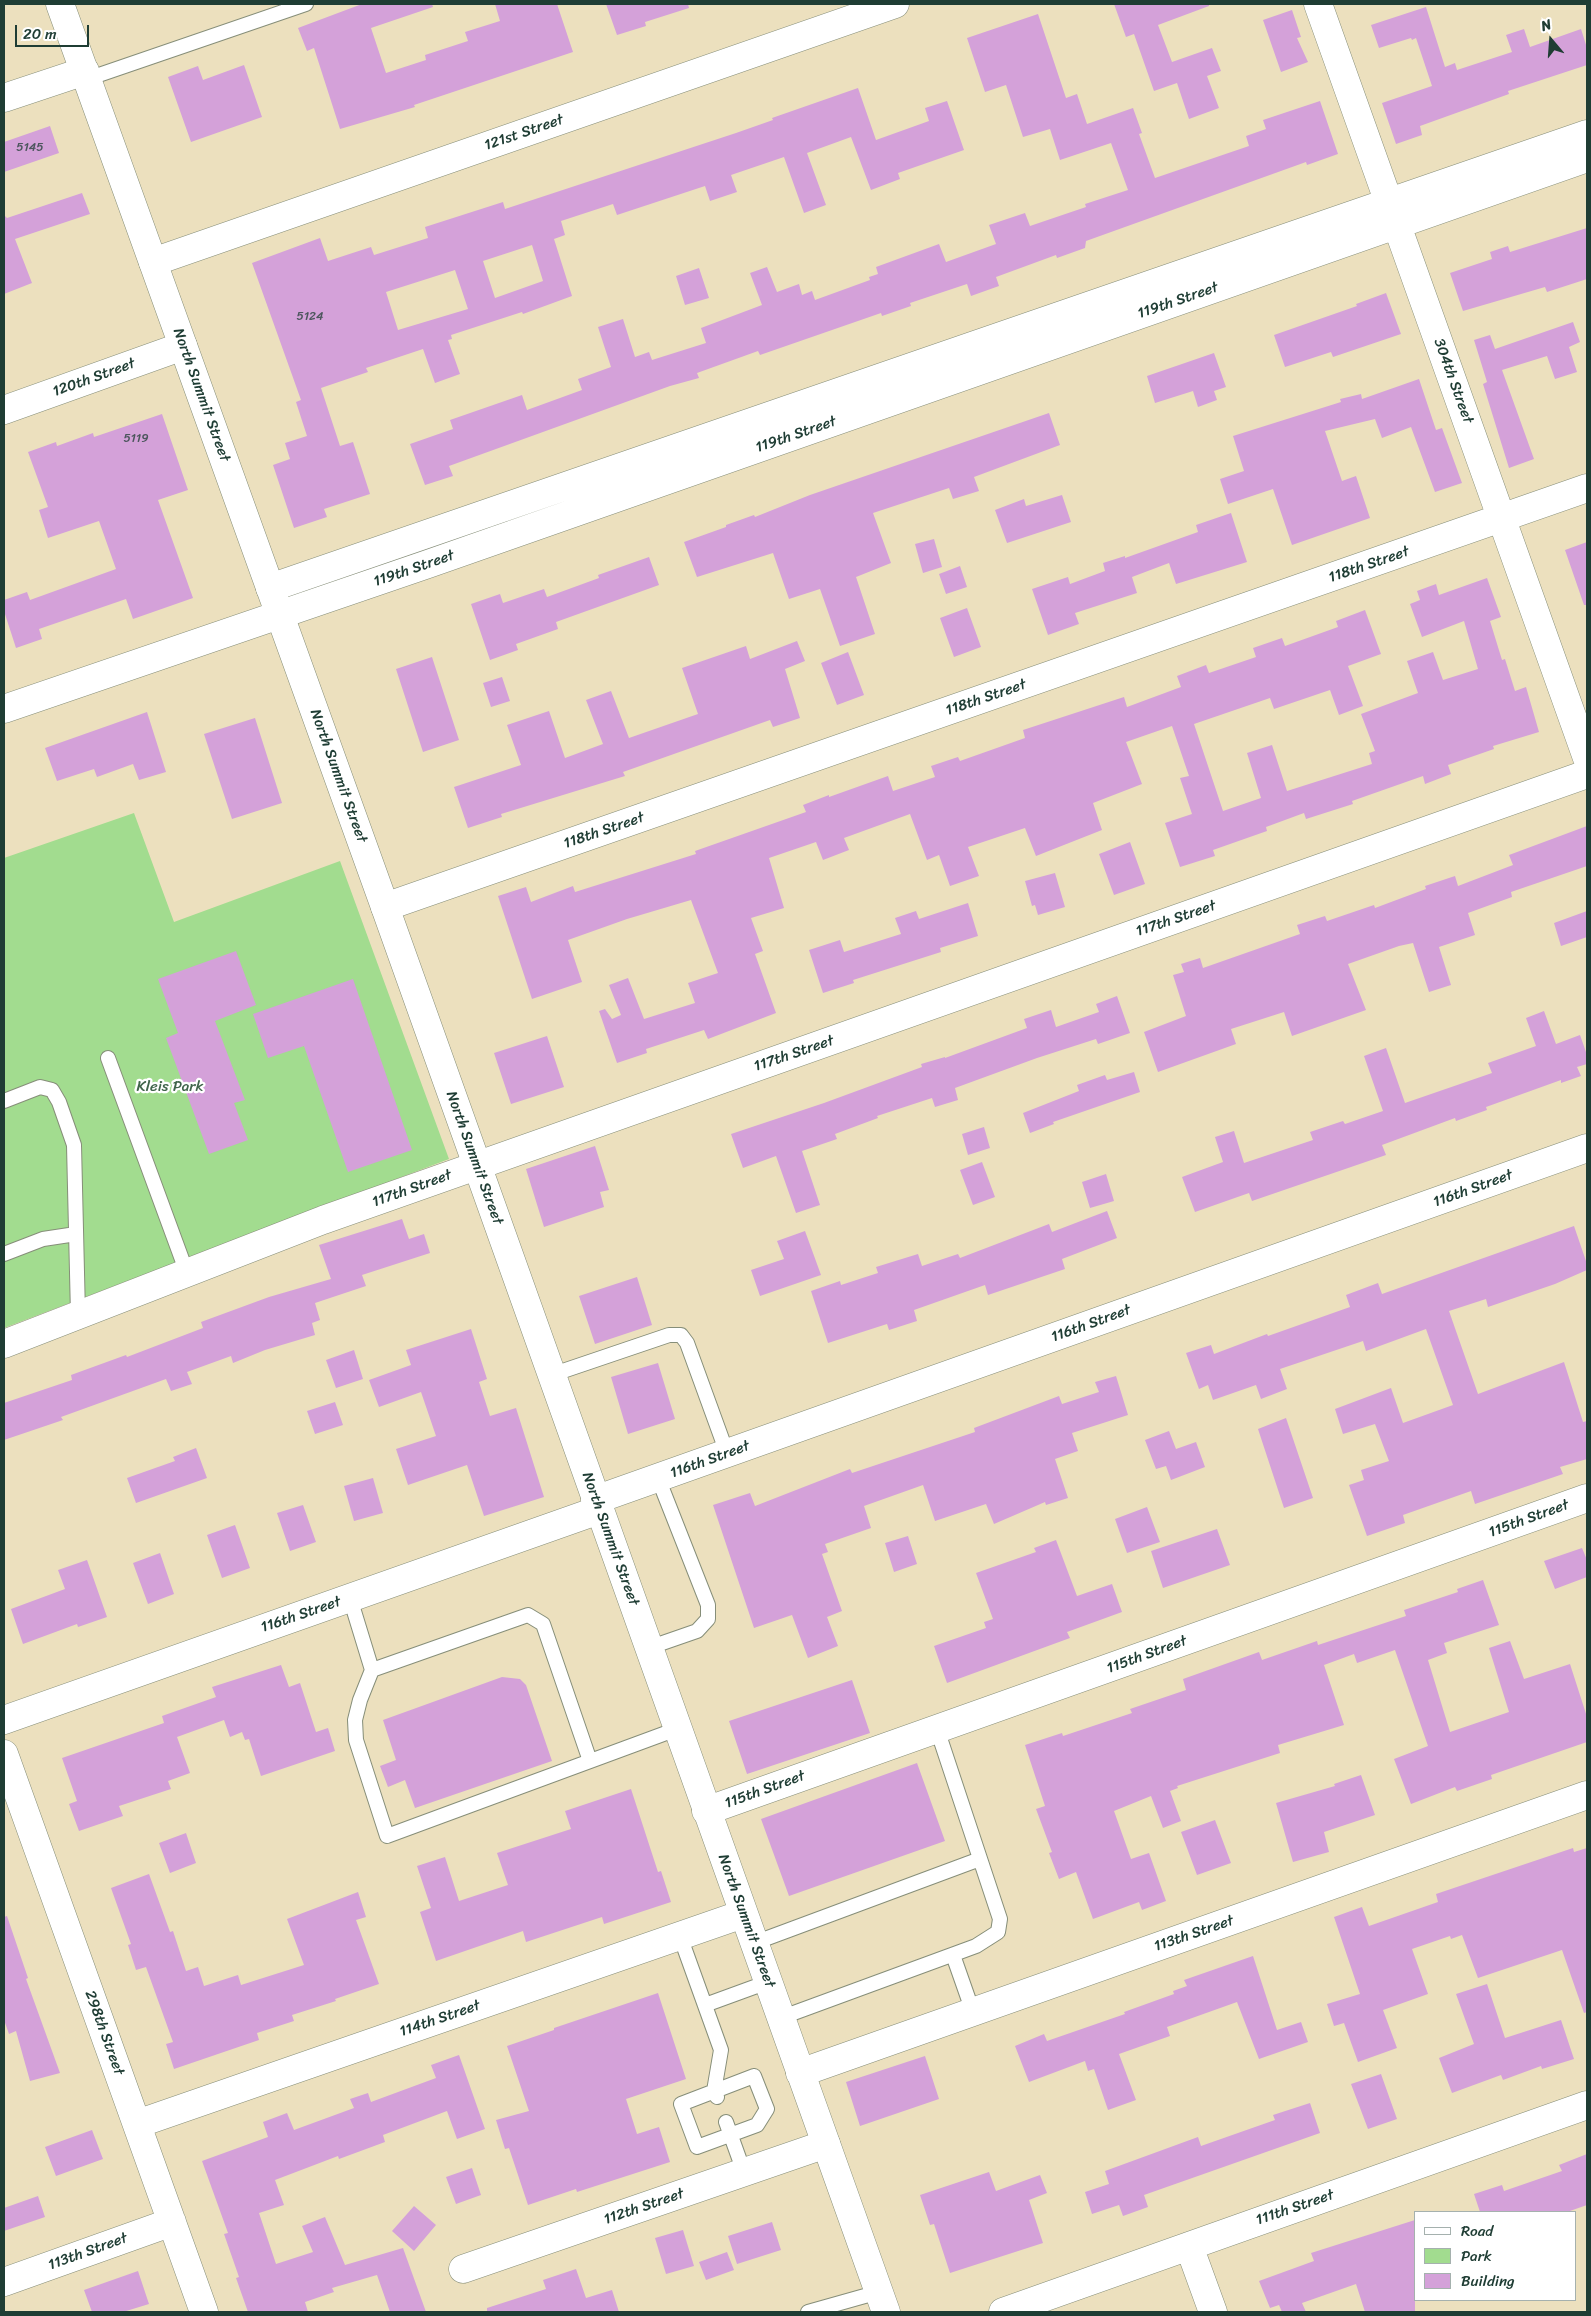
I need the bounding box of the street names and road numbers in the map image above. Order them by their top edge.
street label: 121st Street [482,111,566,155]
street label: 119th Street [1135,279,1221,323]
street label: North Summit Street [168,326,234,464]
street label: 304th Street [1429,336,1477,426]
street label: 120th Street [50,355,138,401]
street label: 119th Street [753,413,839,457]
street label: 118th Street [1326,543,1412,587]
street label: 119th Street [371,547,457,591]
street label: 118th Street [943,676,1029,720]
street label: North Summit Street [305,707,371,845]
street label: 118th Street [561,809,647,853]
street label: 117th Street [1134,897,1218,941]
street label: 117th Street [752,1032,836,1076]
street label: North Summit Street [441,1089,507,1227]
street label: 117th Street [370,1166,454,1212]
street label: 116th Street [1431,1166,1515,1212]
street label: 116th Street [1049,1301,1133,1347]
street label: 116th Street [668,1437,752,1483]
street label: North Summit Street [577,1470,643,1608]
street label: 115th Street [1486,1496,1572,1542]
street label: 116th Street [259,1593,343,1637]
street label: 115th Street [1104,1632,1190,1678]
street label: 115th Street [722,1767,808,1813]
street label: North Summit Street [713,1852,779,1990]
street label: 113th Street [1152,1912,1236,1956]
street label: 298th Street [80,1988,128,2078]
street label: 114th Street [397,1997,483,2041]
street label: 112th Street [602,2185,686,2229]
street label: 111th Street [1254,2186,1336,2230]
street label: 113th Street [46,2229,130,2275]

